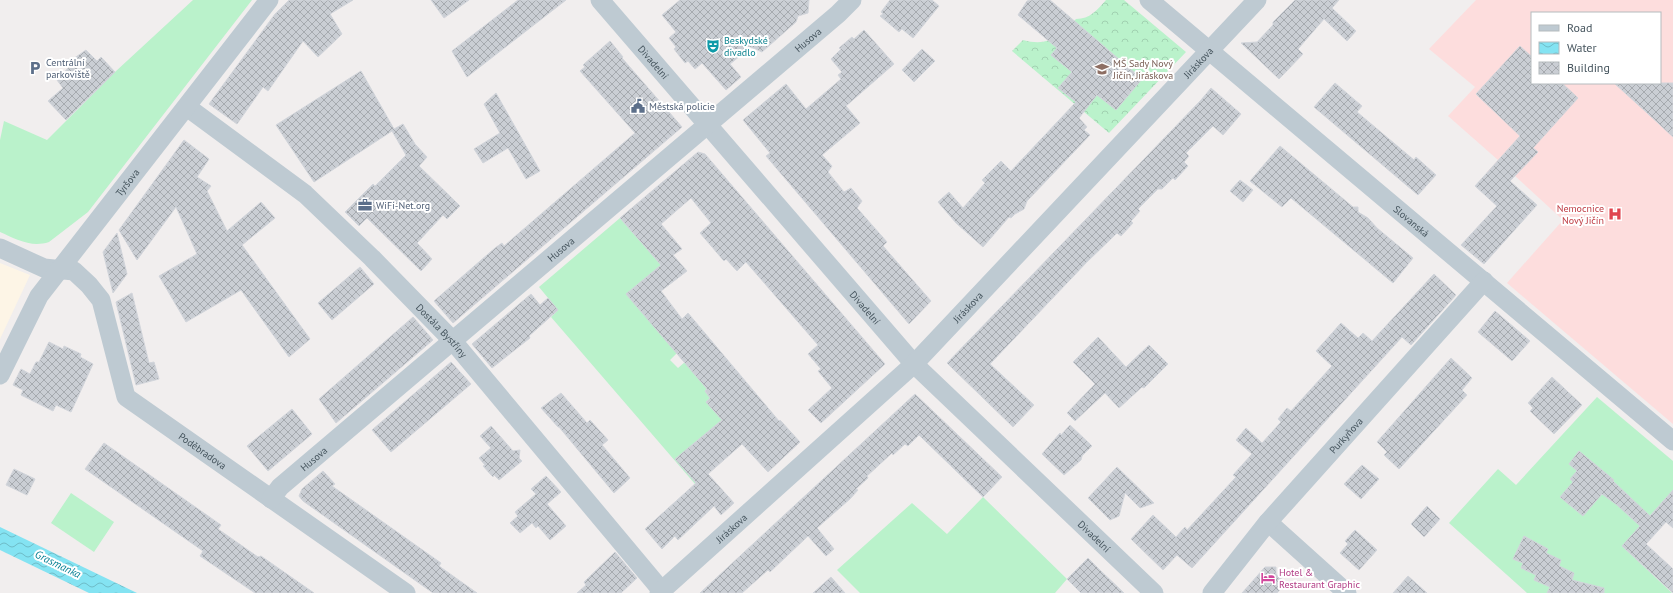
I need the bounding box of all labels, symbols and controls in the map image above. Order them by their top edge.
legend [1531,12,1661,84]
text: Road [1567,20,1592,35]
street label: Husova [792,24,824,55]
place label: Beskydské divadlo [724,34,768,59]
theatre icon: Beskydské divadlo [705,38,721,54]
text: Water [1567,40,1597,55]
street label: Divadelní [635,42,672,82]
street label: Jiráskova [1180,44,1216,81]
place label: Centrální parkoviště [46,56,90,81]
place label: MŠ Sady Nový Jičín, Jiráskova [1112,57,1173,82]
parking icon: Centrální parkoviště [27,60,43,76]
text: Building [1567,60,1610,75]
school or university icon: MŠ Sady Nový Jičín, Jiráskova [1094,61,1110,77]
public building icon: Městská policie [630,98,646,114]
place label: Městská policie [649,100,715,113]
street label: Tyršova [112,166,142,199]
office icon: WiFi-Net.org [357,197,373,213]
place label: WiFi-Net.org [376,199,430,212]
street label: Slovanská [1391,202,1432,240]
place label: Nemocnice Nový Jičín [1557,202,1604,227]
hospital icon: Nemocnice Nový Jičín [1607,206,1623,222]
street label: Husova [545,234,577,264]
street label: Divadelní [847,288,884,327]
street label: Jiráskova [949,289,985,326]
street label: Dostála Bystřiny [413,301,471,360]
street label: Purkyňova [1326,414,1365,456]
street label: Poděbradova [176,430,229,472]
street label: Husova [297,443,330,474]
street label: Jiráskova [712,511,750,546]
street label: Divadelní [1075,517,1114,555]
water label: Grasmanka [33,547,84,581]
place label: Hotel & Restaurant Graphic [1279,566,1360,591]
hotel icon: Hotel & Restaurant Graphic [1260,570,1276,586]

